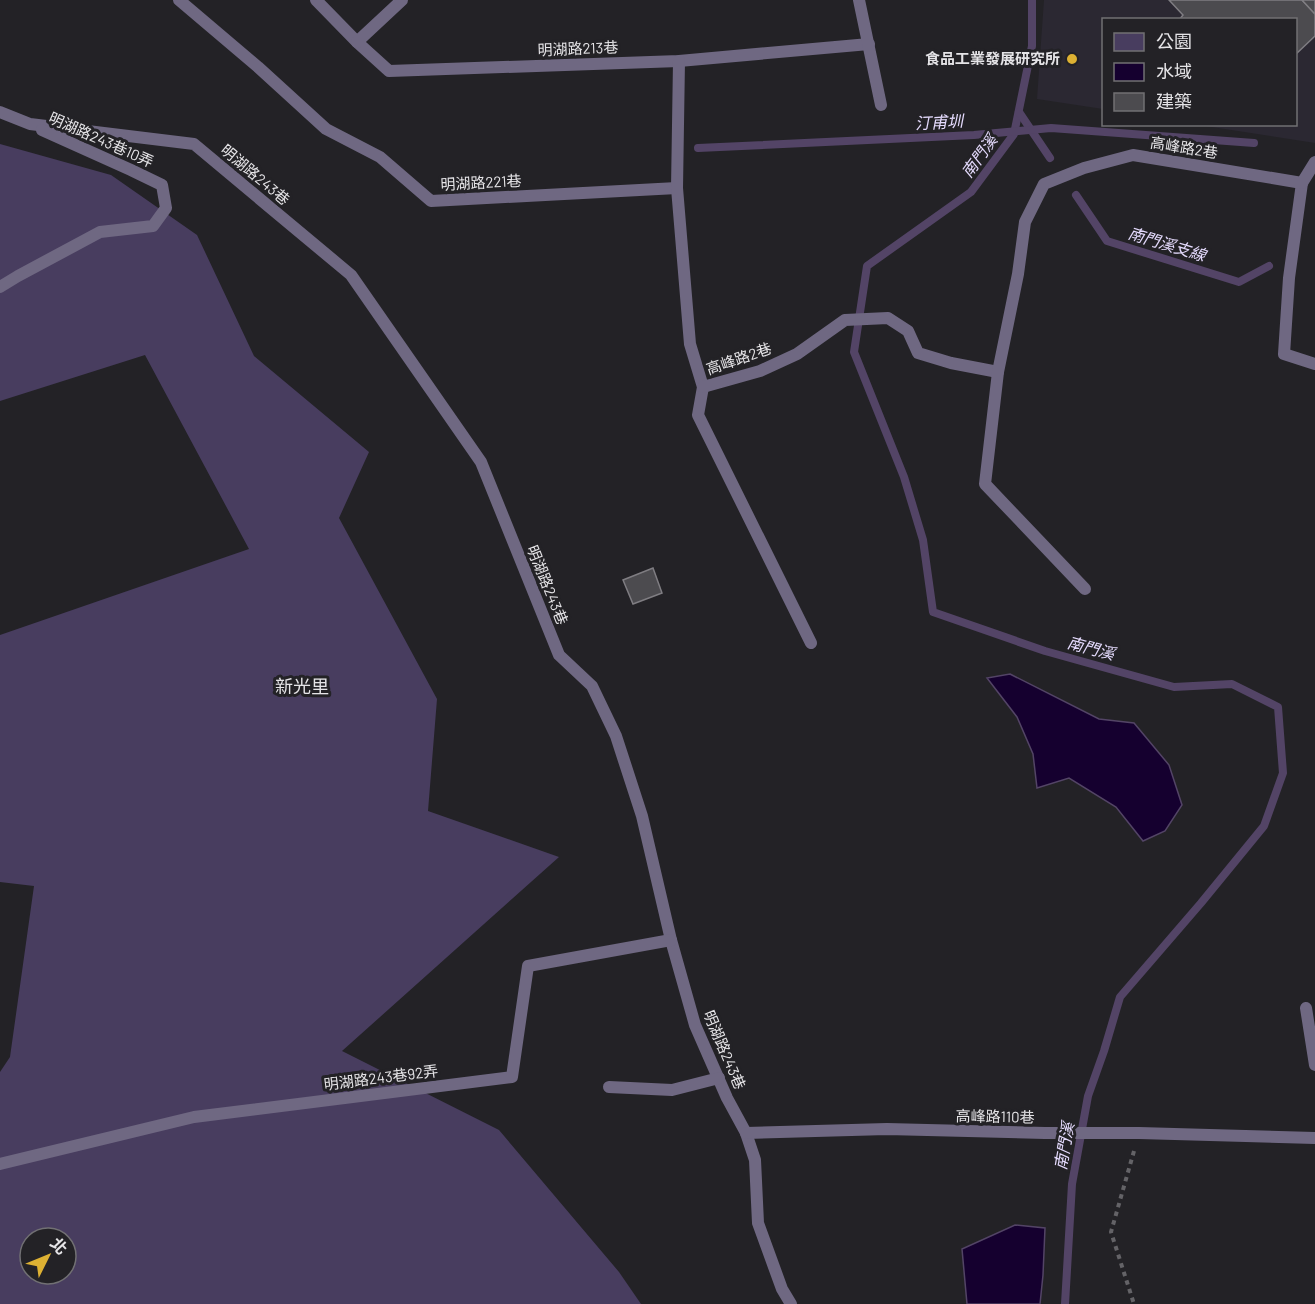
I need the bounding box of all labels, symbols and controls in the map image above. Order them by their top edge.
legend [1102,18,1297,126]
text: 公園 [1156,30,1192,52]
street label: 明湖路213巷 [537,38,619,58]
place label: 食品工業發展研究所 [925,49,1060,67]
marker: 食品工業發展研究所 [1065,52,1079,66]
text: 水域 [1156,60,1192,82]
text: 建築 [1156,90,1192,112]
street label: 明湖路243巷10弄 [46,108,157,170]
water label: 汀甫圳 [915,111,965,132]
water label: 南門溪 [957,129,1002,181]
street label: 高峰路2巷 [1149,133,1219,161]
street label: 明湖路243巷 [218,140,294,208]
street label: 明湖路221巷 [440,171,522,193]
water label: 南門溪支線 [1126,223,1210,265]
street label: 高峰路2巷 [704,338,774,378]
street label: 明湖路243巷 [524,542,572,627]
water label: 南門溪 [1065,632,1119,663]
district label: 新光里 [275,675,329,697]
street label: 明湖路243巷 [700,1007,750,1092]
street label: 明湖路243巷92弄 [323,1061,439,1093]
street label: 高峰路110巷 [955,1106,1035,1126]
water label: 南門溪 [1050,1119,1077,1171]
north arrow [18,1226,78,1286]
text: 北 [47,1233,72,1258]

